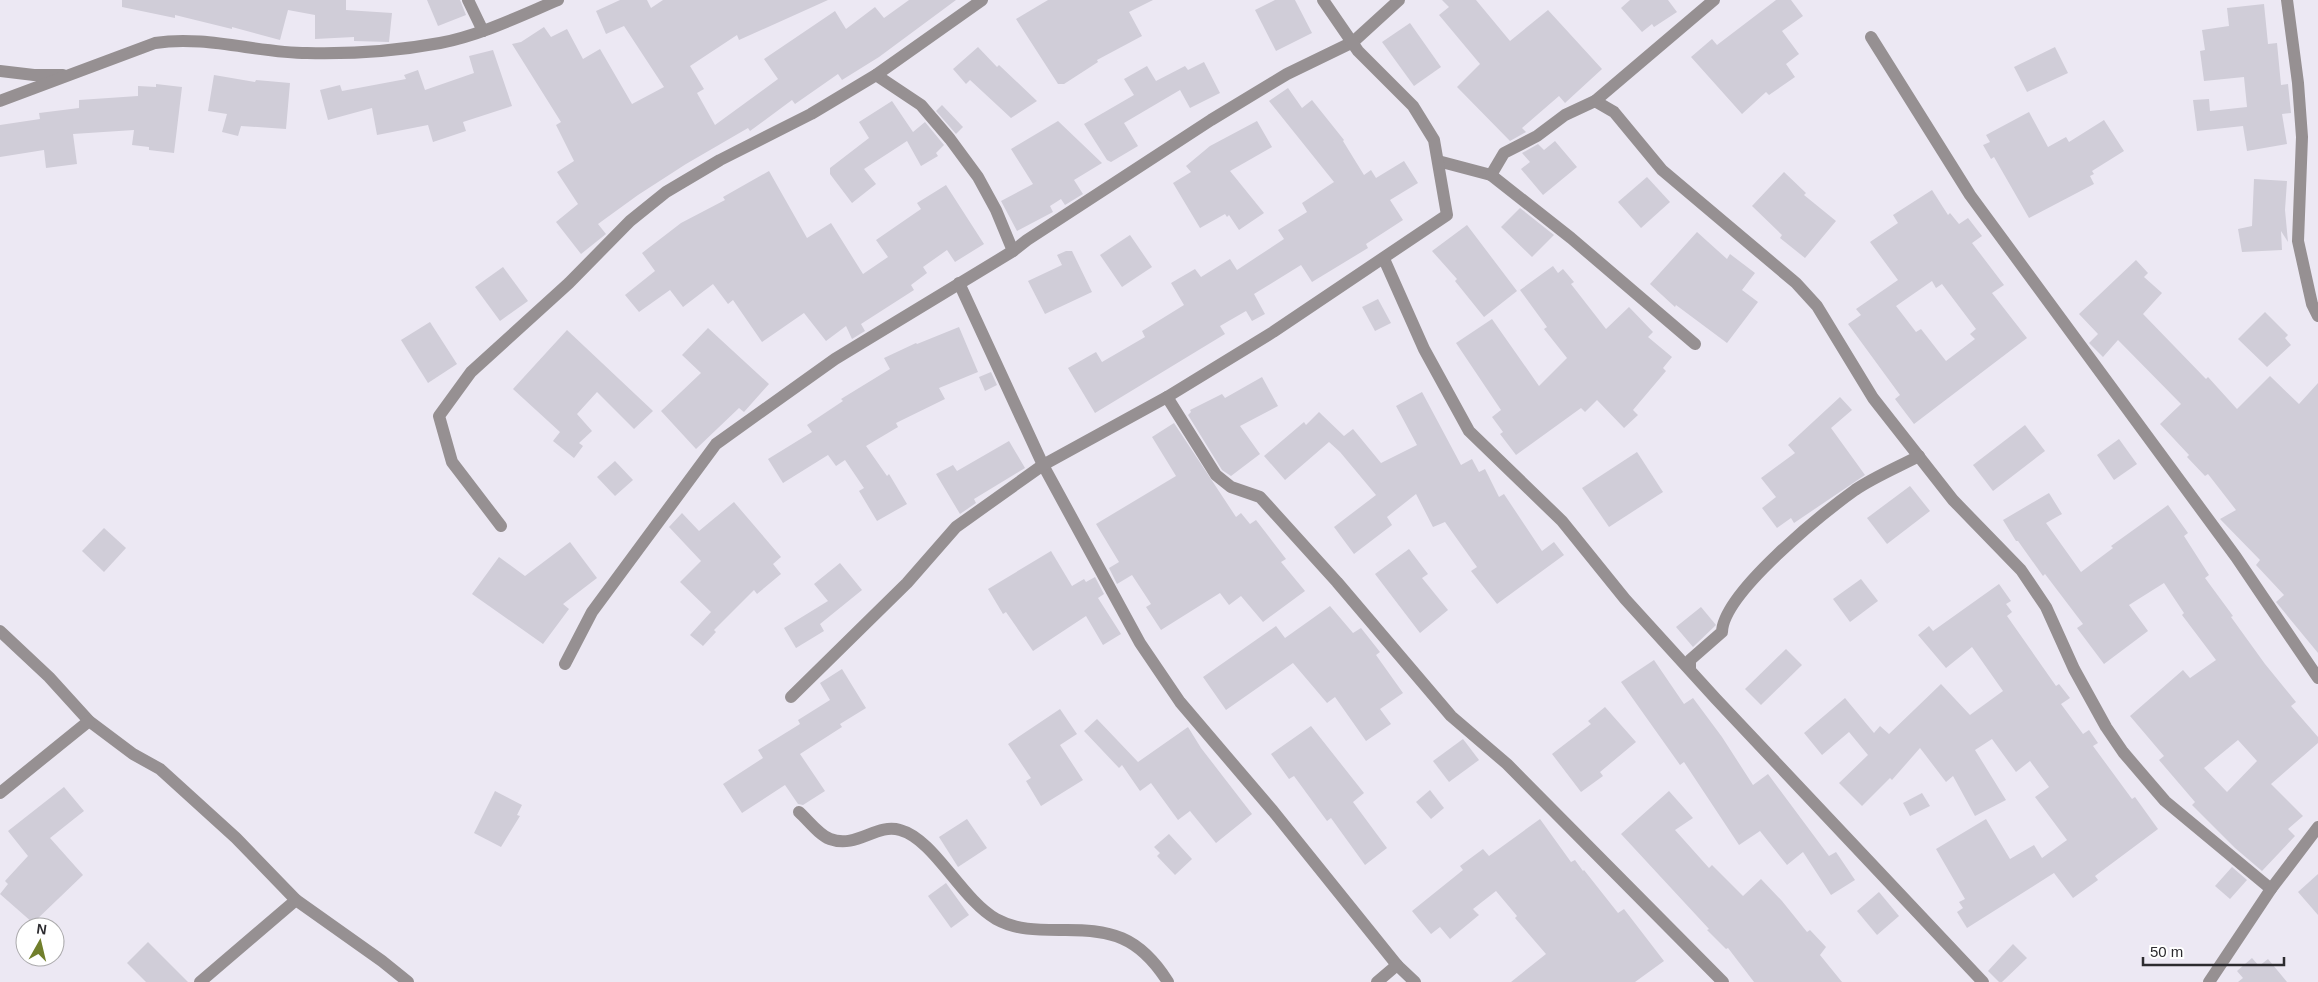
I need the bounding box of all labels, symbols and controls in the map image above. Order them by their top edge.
north arrow [15,917,65,967]
text: N [36,920,48,938]
scale bar [2143,934,2284,966]
text: 50 m [2150,943,2183,960]

